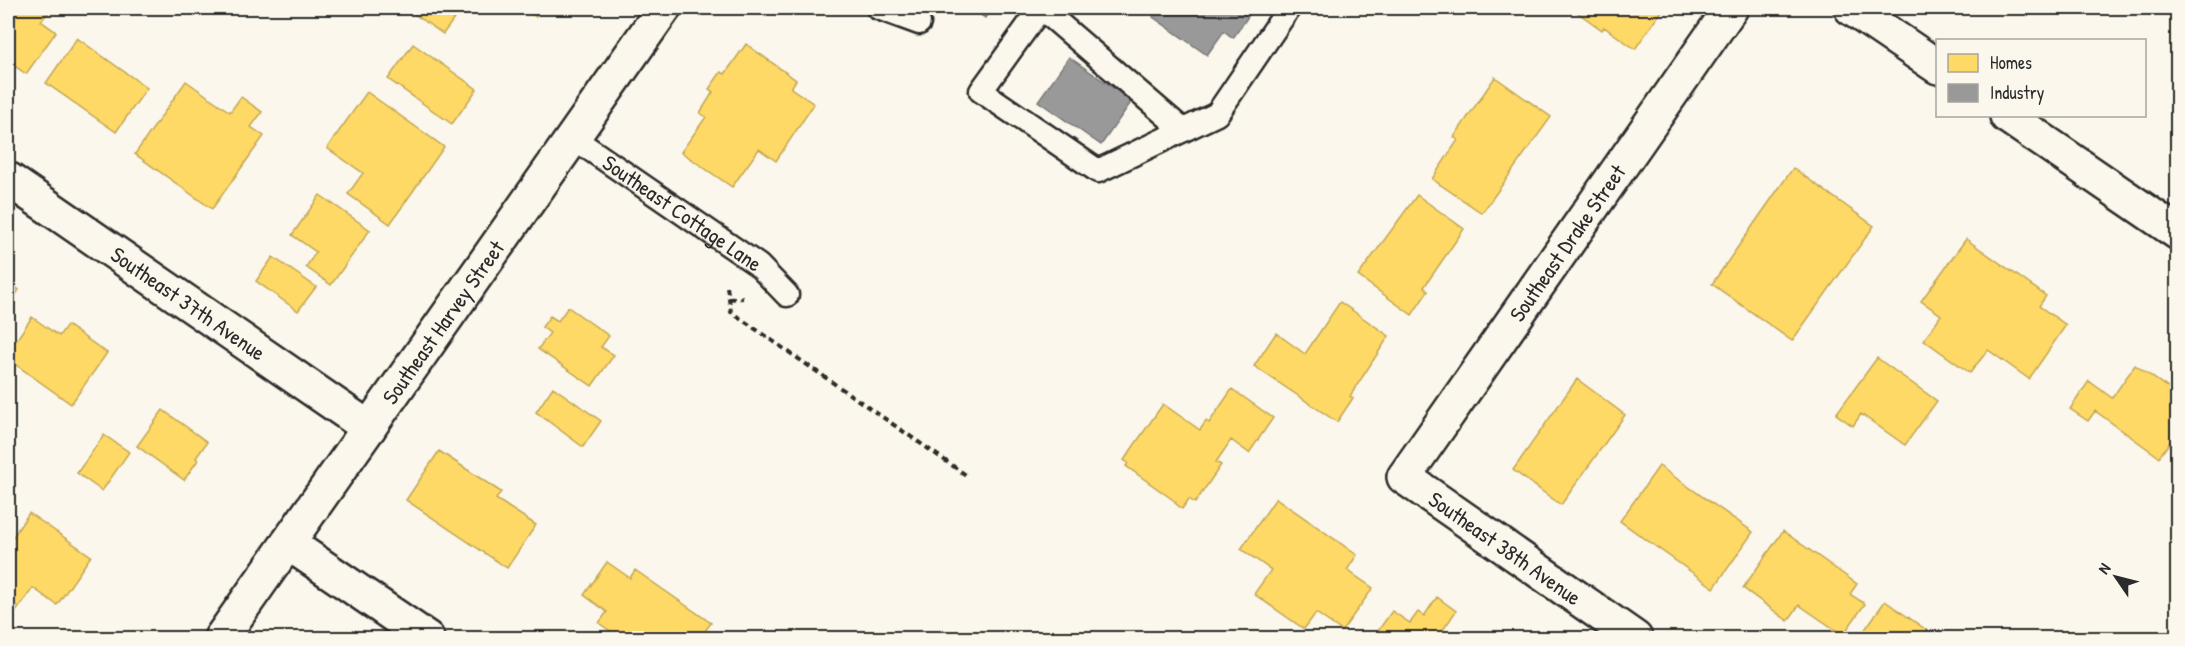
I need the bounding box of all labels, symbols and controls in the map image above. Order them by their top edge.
legend [1936,39,2146,117]
text: Homes [1990,50,2032,75]
text: Industry [1990,80,2045,105]
street label: Southeast Cottage Lane [597,148,768,278]
street label: Southeast Drake Street [1502,158,1633,327]
street label: Southeast Harvey Street [375,234,511,410]
street label: Southeast 37th Avenue [105,239,272,367]
street label: Southeast 38th Avenue [1423,484,1588,612]
north arrow [2086,547,2146,607]
text: N [2092,558,2115,578]

